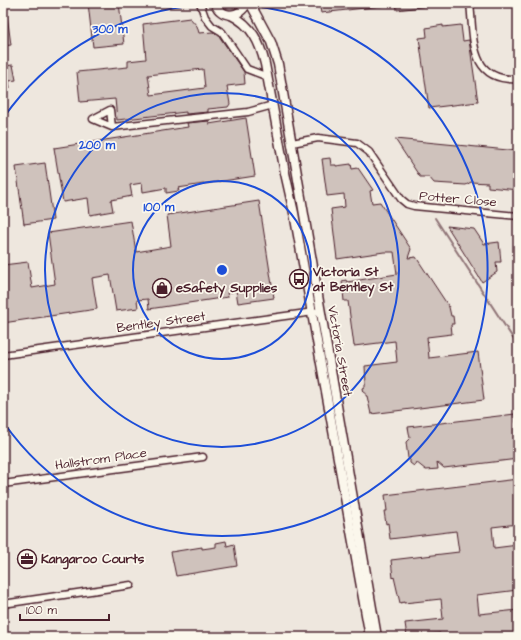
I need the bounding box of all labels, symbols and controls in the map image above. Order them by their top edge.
text: 300 m [91,21,128,38]
text: 200 m [78,137,116,154]
street label: Potter Close [419,187,497,211]
text: 100 m [144,199,175,216]
centre of rings [215,263,229,277]
place label: Victoria St at Bentley St [312,263,394,297]
bus stop icon: Victoria St at Bentley St [288,268,310,290]
shop icon: eSafety Supplies [151,277,173,299]
place label: eSafety Supplies [175,279,278,298]
street label: Victoria Street [323,304,357,399]
street label: Bentley Street [115,307,207,338]
street label: Hallstrom Place [54,444,148,474]
office icon: Kangaroo Courts [16,548,38,570]
place label: Kangaroo Courts [41,550,145,570]
scale bar [20,596,109,622]
text: 100 m [26,602,57,619]

